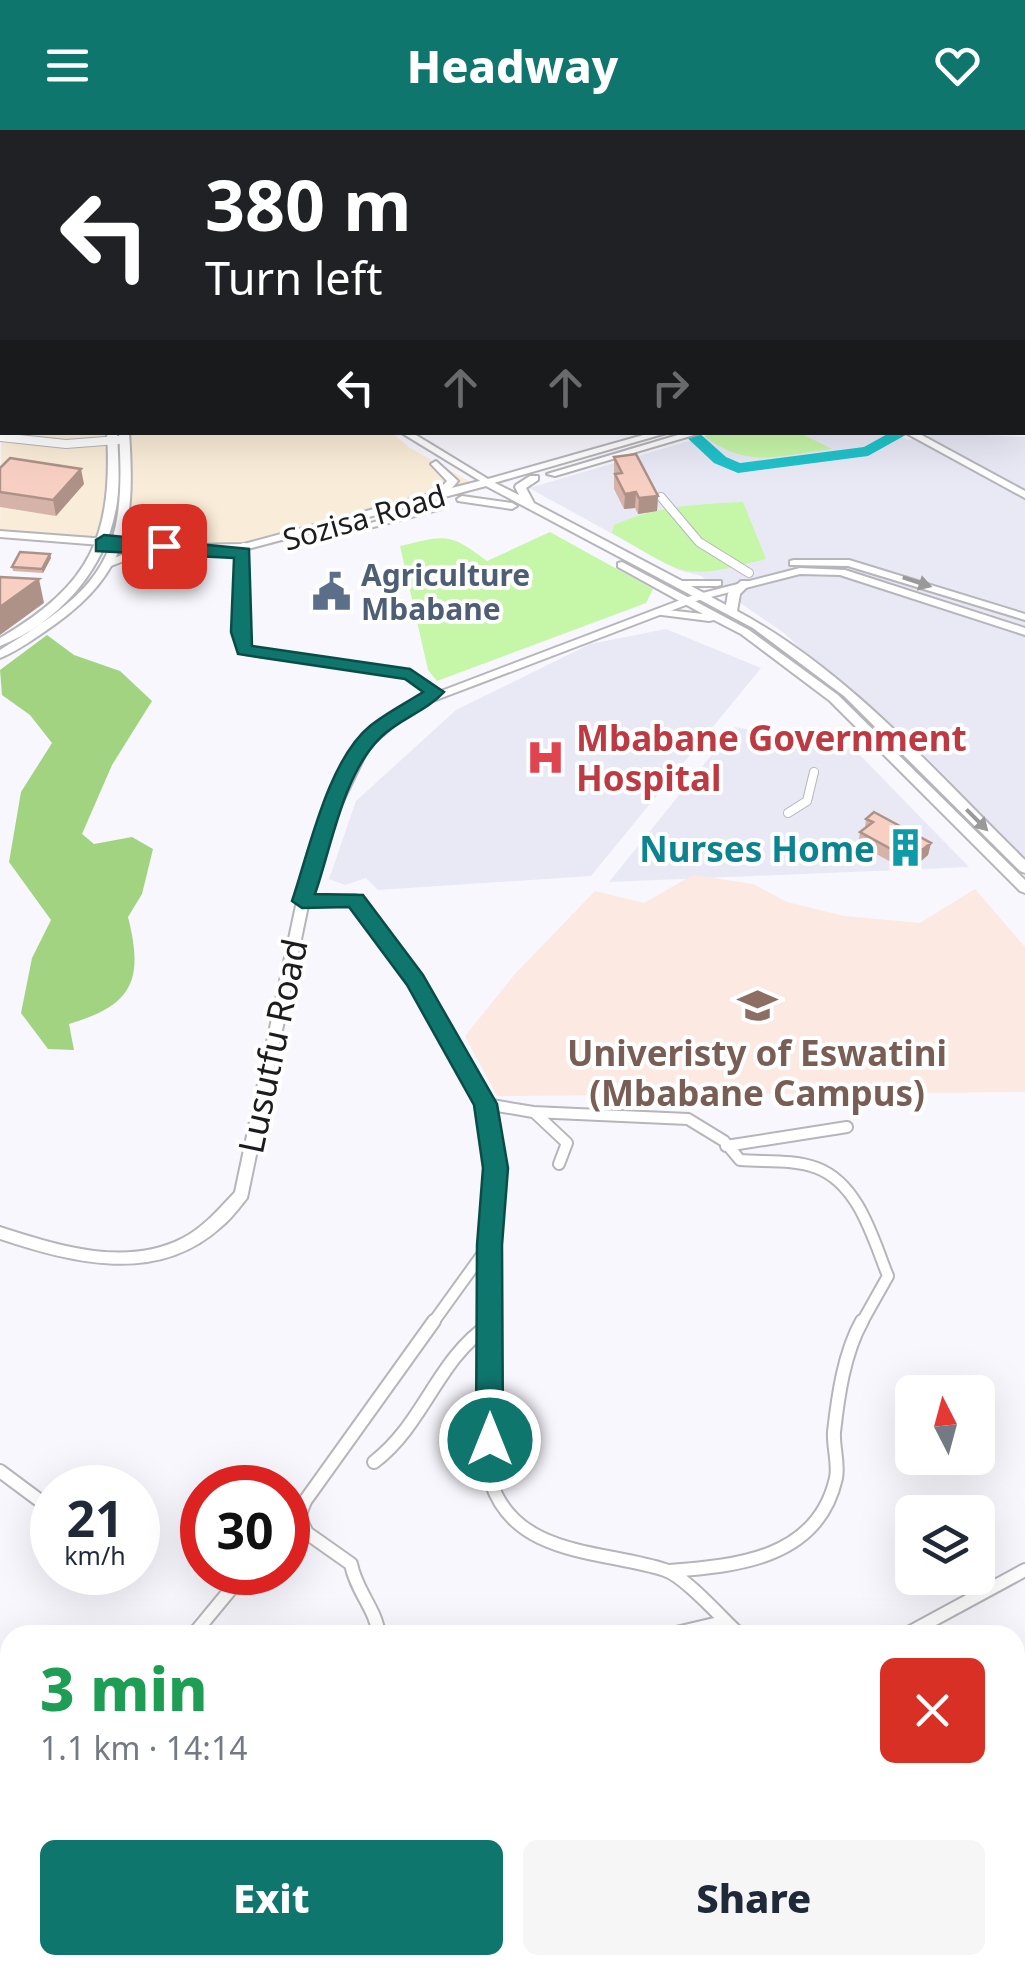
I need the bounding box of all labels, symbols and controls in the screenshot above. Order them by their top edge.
text: Headway [407,35,618,96]
icon: menu [40,38,95,93]
icon: heart [930,38,985,93]
text: 380 m [205,156,412,252]
icon: left [40,170,170,300]
text: Turn left [205,247,382,308]
icon: left [328,360,383,415]
icon: ahead [433,360,488,415]
icon: ahead [538,360,593,415]
icon: right [643,360,698,415]
street label: Sozisa Road [278,474,450,560]
pin [122,504,207,589]
icon: arrive [137,519,192,574]
place label: Agriculture Mbabane [361,554,530,629]
public building icon: Agriculture Mbabane [310,570,352,612]
one-way arrow [902,575,932,590]
place label: Mbabane Government Hospital [576,714,967,801]
hospital icon: Mbabane Government Hospital [525,736,567,778]
one-way arrow [964,808,988,831]
place label: Nurses Home [639,825,875,872]
building icon: Nurses Home [884,827,926,869]
street label: Lusutfu Road [226,935,318,1157]
school or university icon: Univeristy of Eswatini (Mbabane Campus) [736,984,778,1026]
place label: Univeristy of Eswatini (Mbabane Campus) [567,1029,947,1116]
north arrow [895,1375,995,1475]
map controls [895,1375,995,1595]
position arrow [438,1388,542,1492]
speed limit sign: 30 [180,1465,310,1595]
text: 21 [66,1484,124,1552]
button: layers [895,1495,995,1595]
text: km/h [64,1538,126,1572]
text: 3 min [40,1647,208,1729]
button: close [880,1658,985,1763]
text: 1.1 km · 14:14 [40,1726,248,1769]
button: Exit [40,1840,503,1955]
button: Share [523,1840,985,1955]

